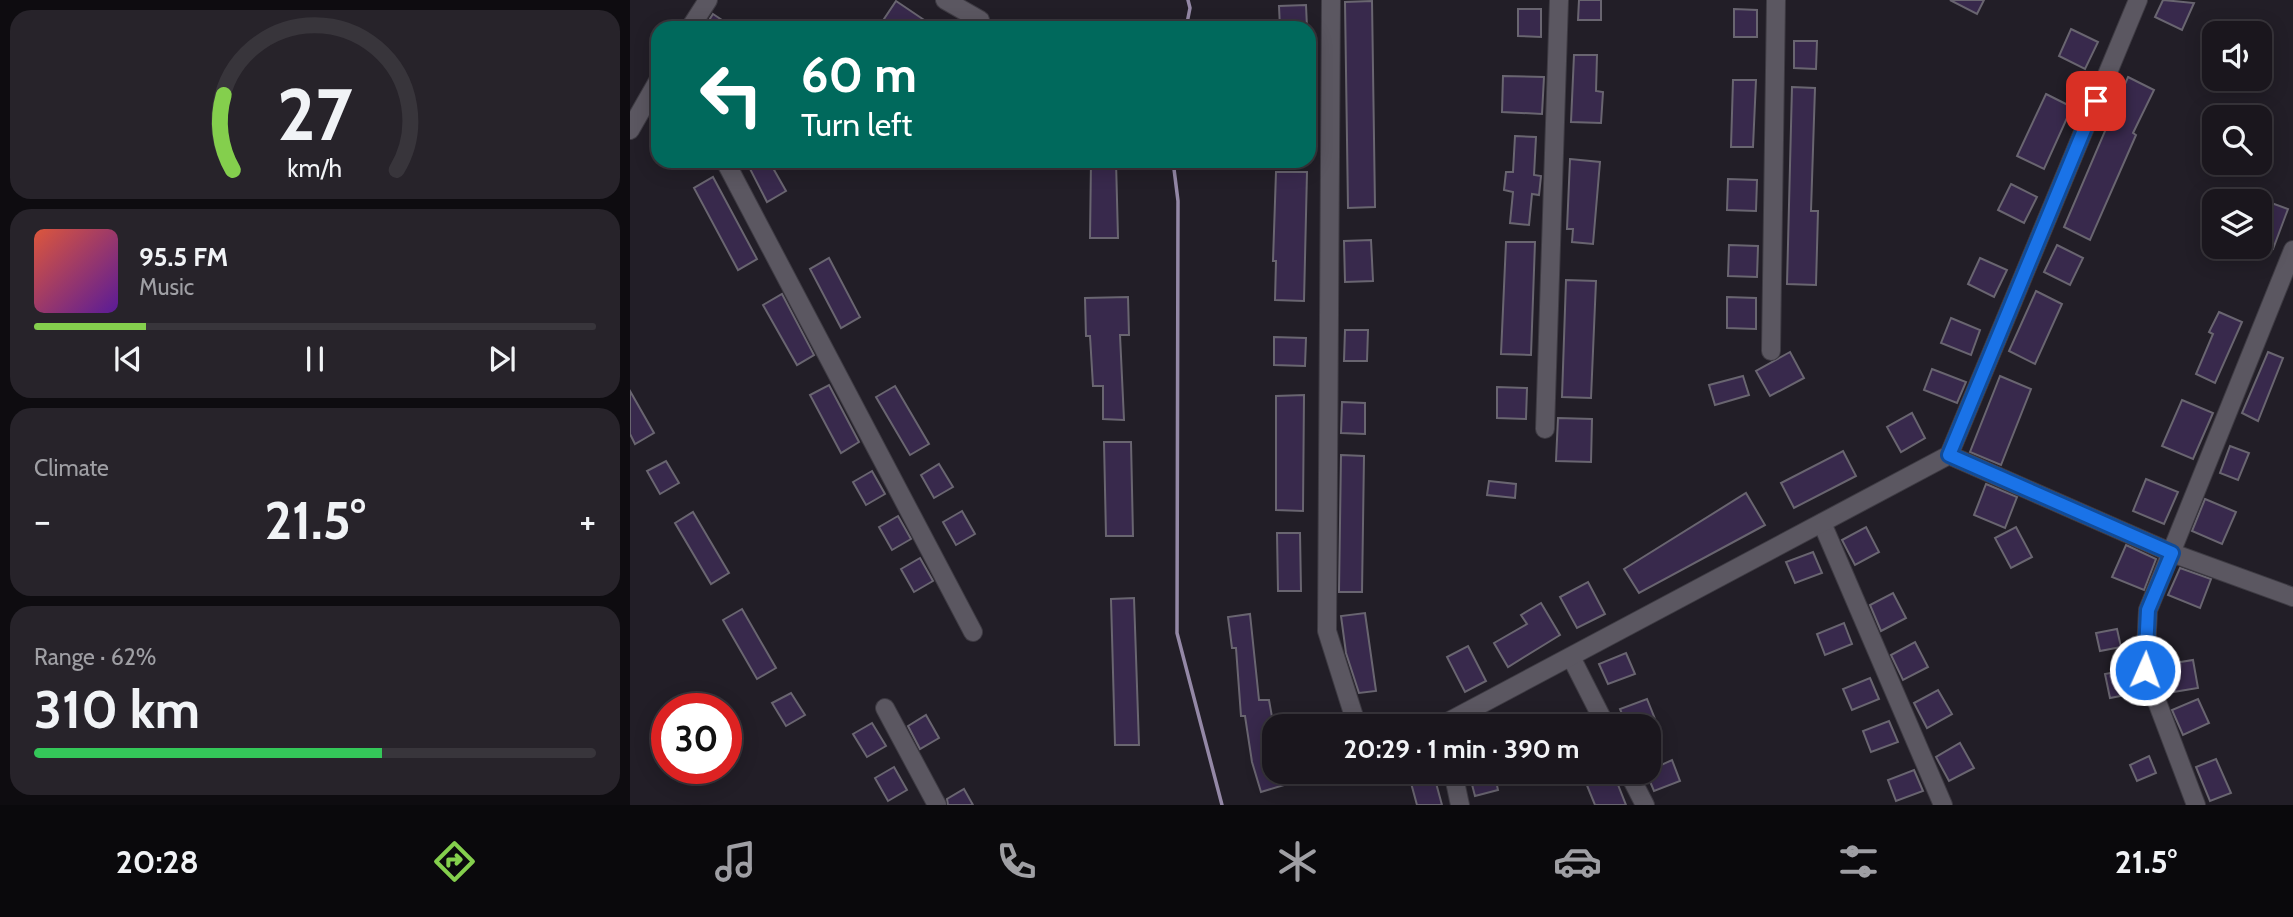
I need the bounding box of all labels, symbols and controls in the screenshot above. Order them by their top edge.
map controls [2202,21,2272,259]
button: sound [2202,21,2272,91]
text: 60 m [801,45,917,104]
icon: left [686,49,777,140]
text: 27 [277,71,353,159]
pin [2066,71,2126,131]
icon: arrive [2077,82,2115,120]
text: Turn left [801,105,912,144]
button: search [2202,105,2272,175]
text: km/h [288,153,342,183]
button: layers [2202,189,2272,259]
text: 95.5 FM [139,241,228,273]
text: Music [139,273,194,301]
icon: previous [109,340,147,378]
icon: pause [296,340,334,378]
icon: next [483,340,521,378]
text: Climate [34,454,109,482]
text: 21.5° [264,489,366,552]
text: − [34,497,51,544]
text: + [579,497,596,544]
position arrow [2108,633,2182,707]
text: Range · 62% [34,643,157,671]
text: 310 km [34,678,200,741]
speed limit sign: 30 [651,693,742,784]
text: 20:29 · 1 min · 390 m [1344,733,1579,765]
icon: directions [430,837,479,886]
icon: music [711,837,760,886]
icon: phone [992,837,1041,886]
icon: climate [1273,837,1322,886]
icon: car [1553,837,1602,886]
icon: filters [1834,837,1883,886]
text: 20:28 [116,842,199,881]
text: 21.5° [2115,842,2177,881]

